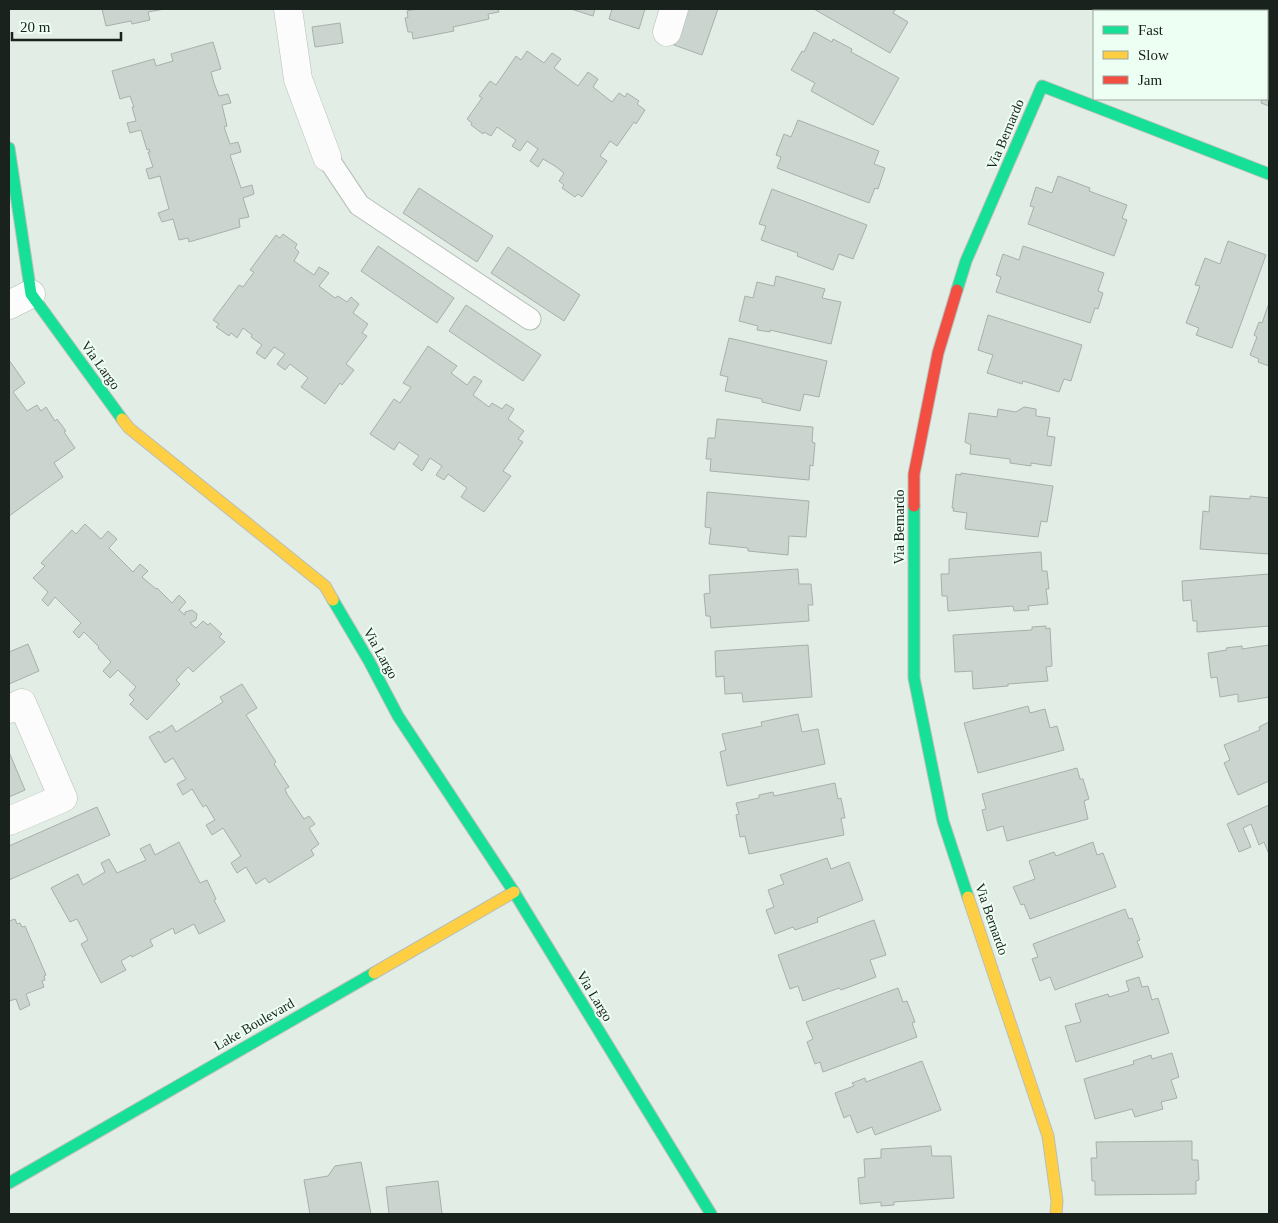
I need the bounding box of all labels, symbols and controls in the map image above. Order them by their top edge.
scale bar [12,10,121,42]
legend [1093,10,1268,100]
text: 20 m [20,19,51,35]
text: Fast [1138,22,1164,38]
text: Slow [1138,47,1169,63]
text: Jam [1138,72,1162,88]
street label: Via Bernardo [984,97,1027,172]
street label: Via Largo [78,338,123,392]
street label: Via Bernardo [892,490,907,564]
street label: Via Largo [360,625,401,681]
street label: Via Bernardo [972,881,1011,957]
street label: Via Largo [574,968,615,1024]
street label: Lake Boulevard [212,995,297,1053]

